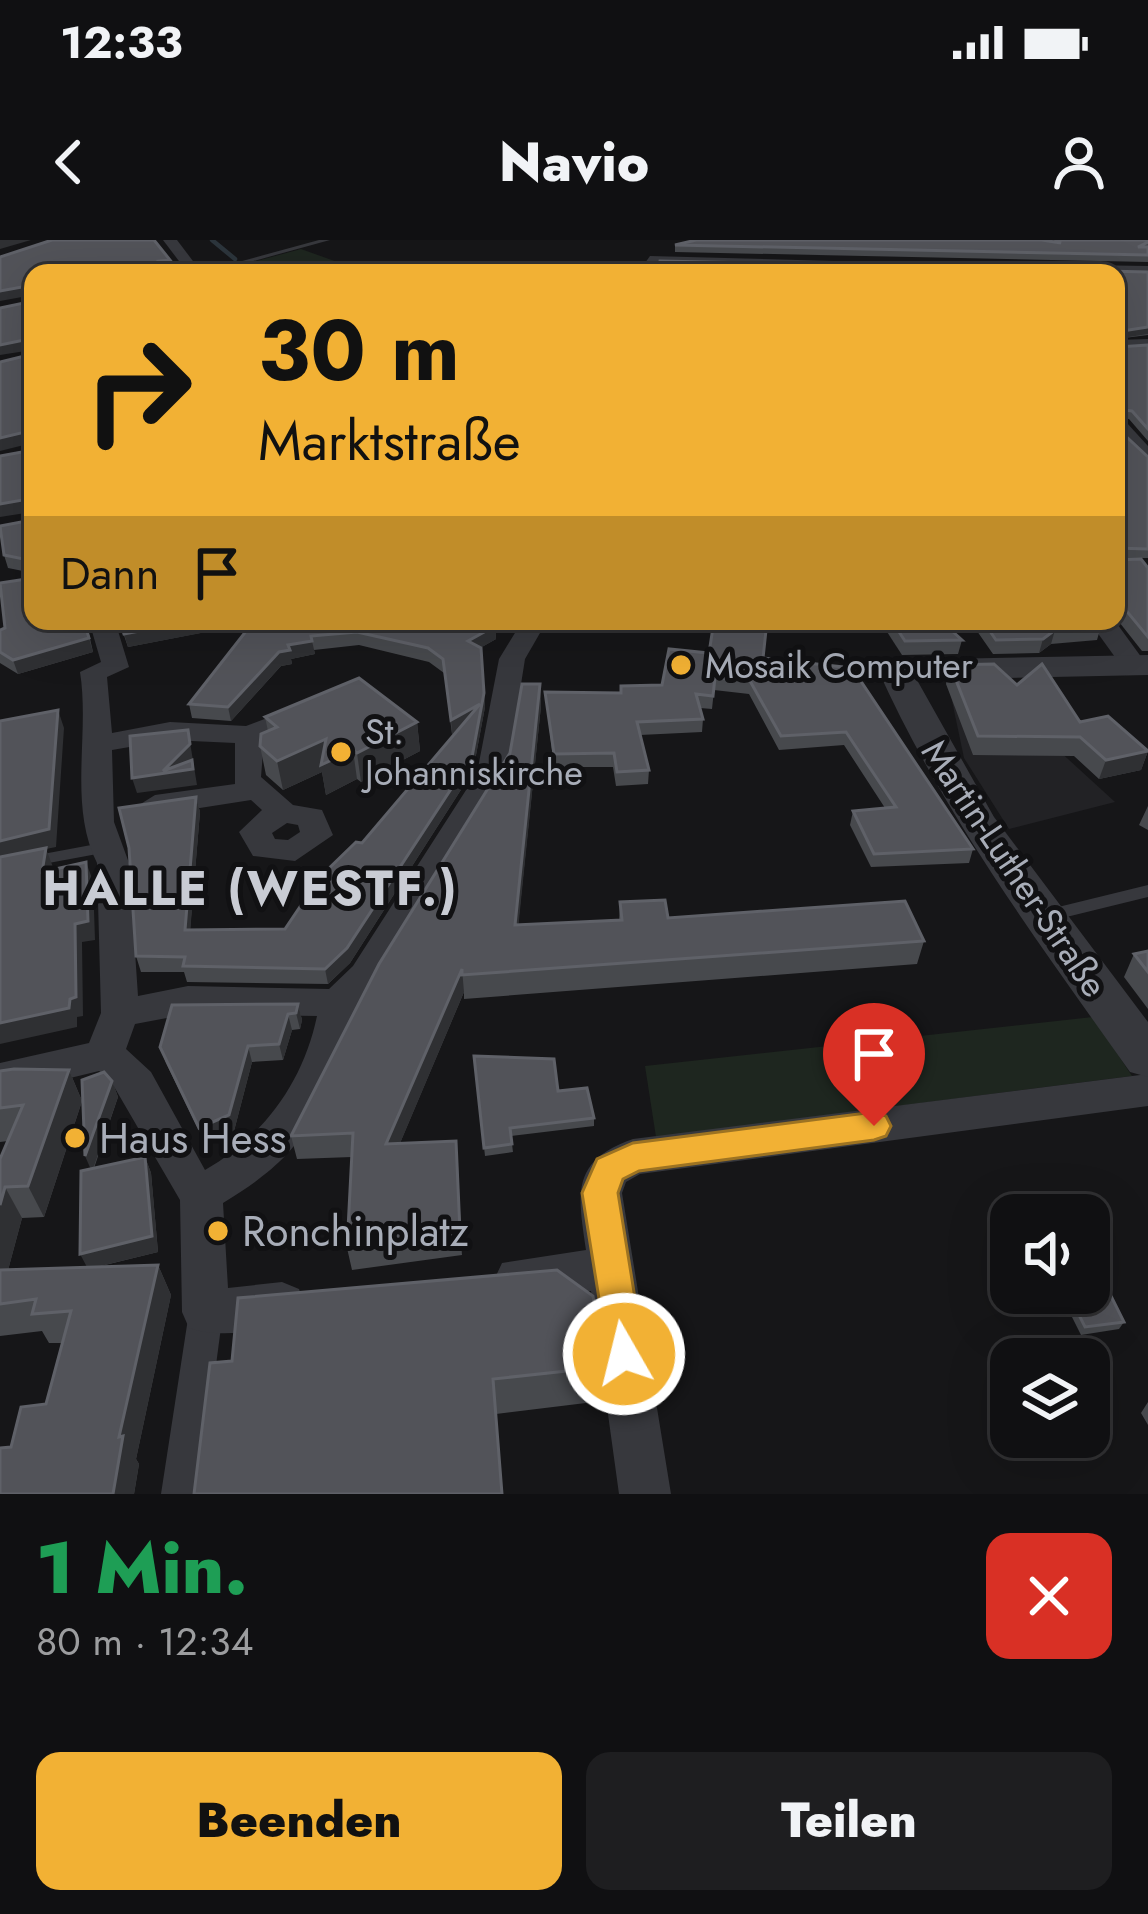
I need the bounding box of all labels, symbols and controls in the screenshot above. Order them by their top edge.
text: 12:33 [60,10,183,75]
text: Navio [499,123,649,201]
icon: back [36,129,102,195]
icon: person [1046,129,1112,195]
text: 30 m [258,290,460,412]
icon: right [60,312,216,468]
text: Marktstraße [258,402,521,480]
icon: arrive [184,540,250,606]
text: Dann [60,541,160,606]
place label: Mosaik Computer [705,639,974,691]
marker: Mosaik Computer [668,652,694,678]
place label: St. Johanniskirche [361,705,583,798]
street label: Martin-Luther-Straße [909,729,1121,1007]
marker: St. Johanniskirche [328,739,354,765]
district label: HALLE (WESTF.) [42,854,460,923]
pin [823,1003,925,1126]
icon: arrive [841,1021,907,1087]
place label: Haus Hess [99,1108,286,1169]
marker: Haus Hess [62,1125,88,1151]
map controls [990,1194,1110,1458]
button: sound [990,1194,1110,1314]
place label: Ronchinplatz [242,1201,469,1262]
marker: Ronchinplatz [205,1218,231,1244]
position arrow [561,1291,687,1417]
button: layers [990,1338,1110,1458]
text: 1 Min. [36,1516,248,1620]
button: close [986,1533,1112,1659]
text: 80 m · 12:34 [36,1613,253,1670]
button: Beenden [36,1752,562,1890]
button: Teilen [586,1752,1112,1890]

